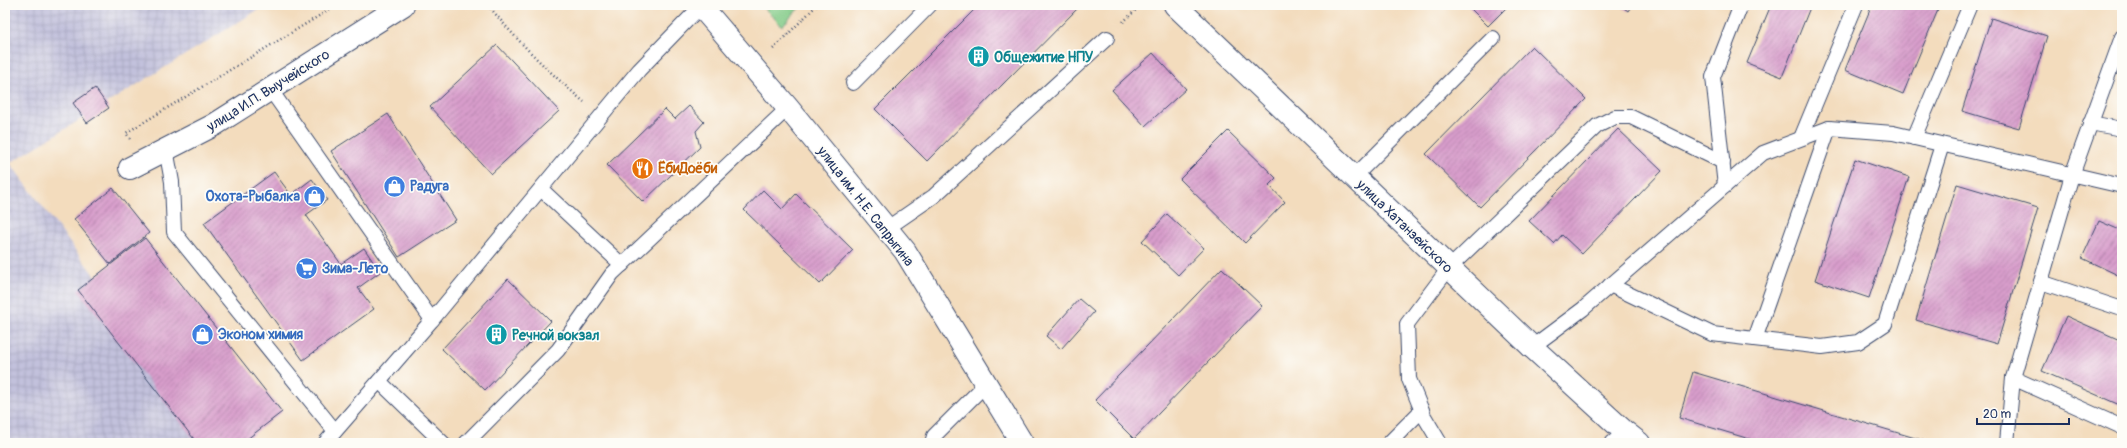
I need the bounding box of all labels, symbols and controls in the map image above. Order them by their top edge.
building icon: Общежитие НПУ [965,44,991,70]
street label: улица И.П. Выучейского [203,45,333,136]
place label: Общежитие НПУ [994,49,1094,66]
street label: улица им. Н.Е. Сапрыгина [813,142,918,270]
restaurant icon: ЁбиДоёби [629,155,655,181]
place label: ЁбиДоёби [658,160,718,177]
shop icon: Радуга [381,173,407,199]
street label: улица Хатанзейского [1352,175,1457,277]
place label: Радуга [410,178,450,195]
shop icon: Охота-Рыбалка [302,183,328,209]
place label: Охота-Рыбалка [206,188,300,205]
supermarket icon: Зима-Лето [294,255,320,281]
place label: Зима-Лето [322,260,389,277]
shop icon: Эконом химия [190,321,216,347]
building icon: Речной вокзал [483,322,509,348]
place label: Эконом химия [218,326,304,343]
place label: Речной вокзал [512,327,599,344]
scale bar [1977,400,2069,426]
text: 20 m [1983,407,2012,422]

